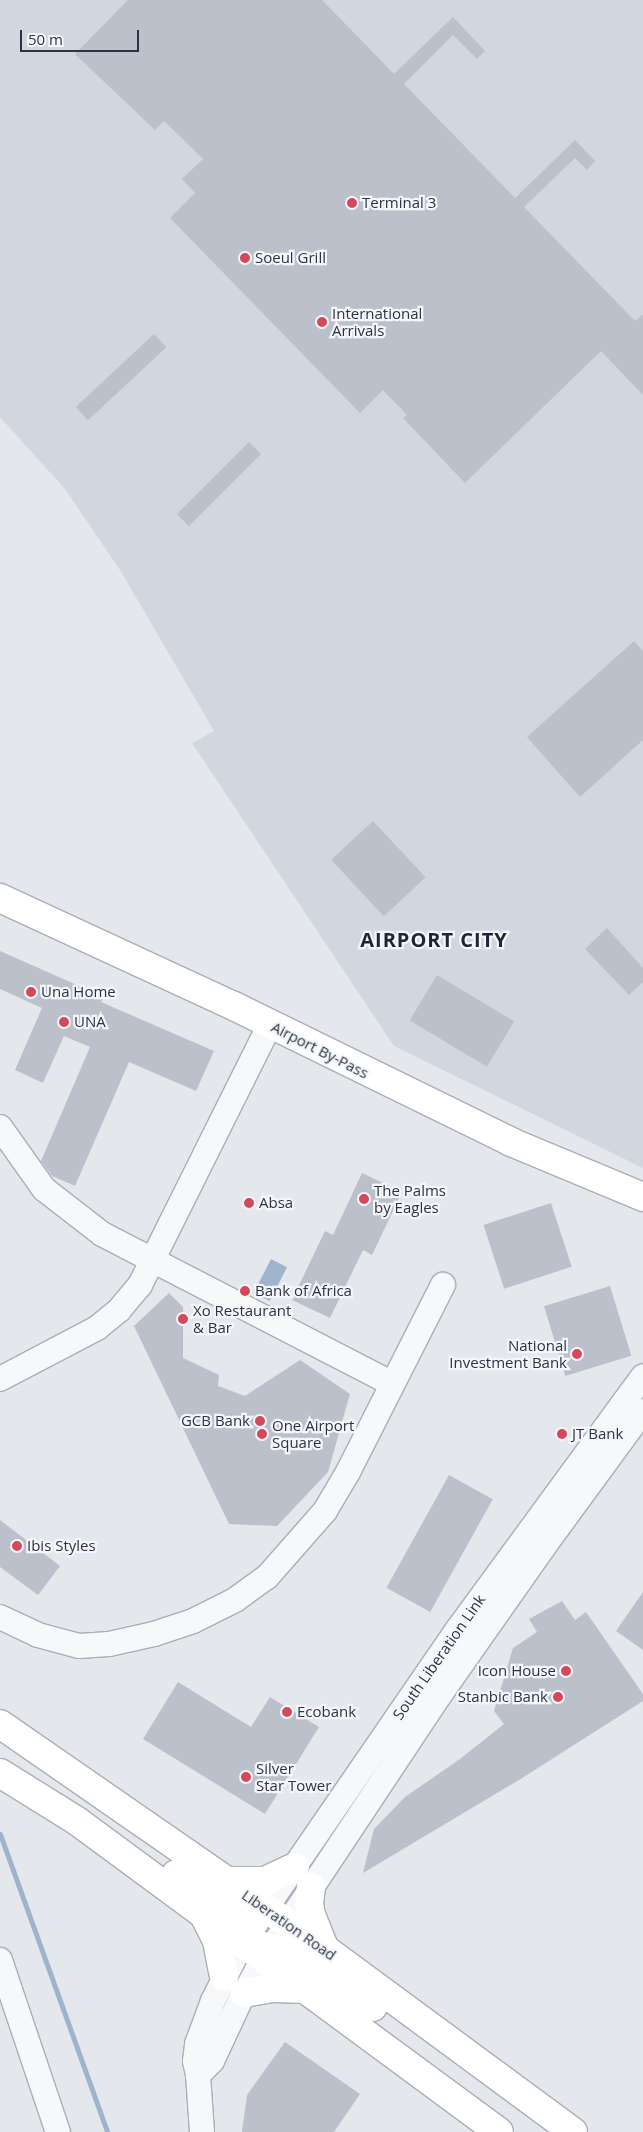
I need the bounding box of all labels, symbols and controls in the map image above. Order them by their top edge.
scale bar [22,20,141,52]
text: 50 m [28,29,63,49]
place label: Terminal 3 [362,194,436,212]
marker: Terminal 3 [346,197,358,209]
place label: Soeul Grill [255,249,326,267]
marker: Soeul Grill [239,252,251,264]
place label: International Arrivals [332,304,422,339]
marker: International Arrivals [316,316,328,328]
district label: AIRPORT CITY [359,927,509,951]
place label: Una Home [41,983,116,1001]
marker: Una Home [25,986,37,998]
place label: UNA [74,1013,106,1031]
marker: UNA [58,1016,70,1028]
street label: Airport By-Pass [268,1018,372,1082]
place label: The Palms by Eagles [374,1181,446,1216]
marker: The Palms by Eagles [358,1193,370,1205]
place label: Absa [259,1194,293,1212]
marker: Absa [243,1197,255,1209]
place label: Bank of Africa [255,1282,352,1300]
marker: Bank of Africa [239,1285,251,1297]
place label: Xo Restaurant & Bar [193,1301,291,1336]
marker: Xo Restaurant & Bar [177,1313,189,1325]
place label: National Investment Bank [449,1336,567,1371]
marker: National Investment Bank [571,1348,583,1360]
place label: GCB Bank [181,1412,250,1430]
marker: GCB Bank [254,1415,266,1427]
place label: One Airport Square [272,1416,354,1451]
place label: JT Bank [572,1425,623,1443]
marker: One Airport Square [256,1428,268,1440]
marker: JT Bank [556,1428,568,1440]
place label: Ibis Styles [27,1537,96,1555]
marker: Ibis Styles [11,1540,23,1552]
street label: South Liberation Link [389,1591,489,1723]
place label: Icon House [478,1662,556,1680]
marker: Icon House [560,1665,572,1677]
place label: Stanbic Bank [458,1688,548,1706]
marker: Stanbic Bank [552,1691,564,1703]
place label: Ecobank [297,1703,356,1721]
marker: Ecobank [281,1706,293,1718]
place label: Silver Star Tower [256,1759,331,1794]
marker: Silver Star Tower [240,1771,252,1783]
street label: Liberation Road [238,1886,340,1964]

